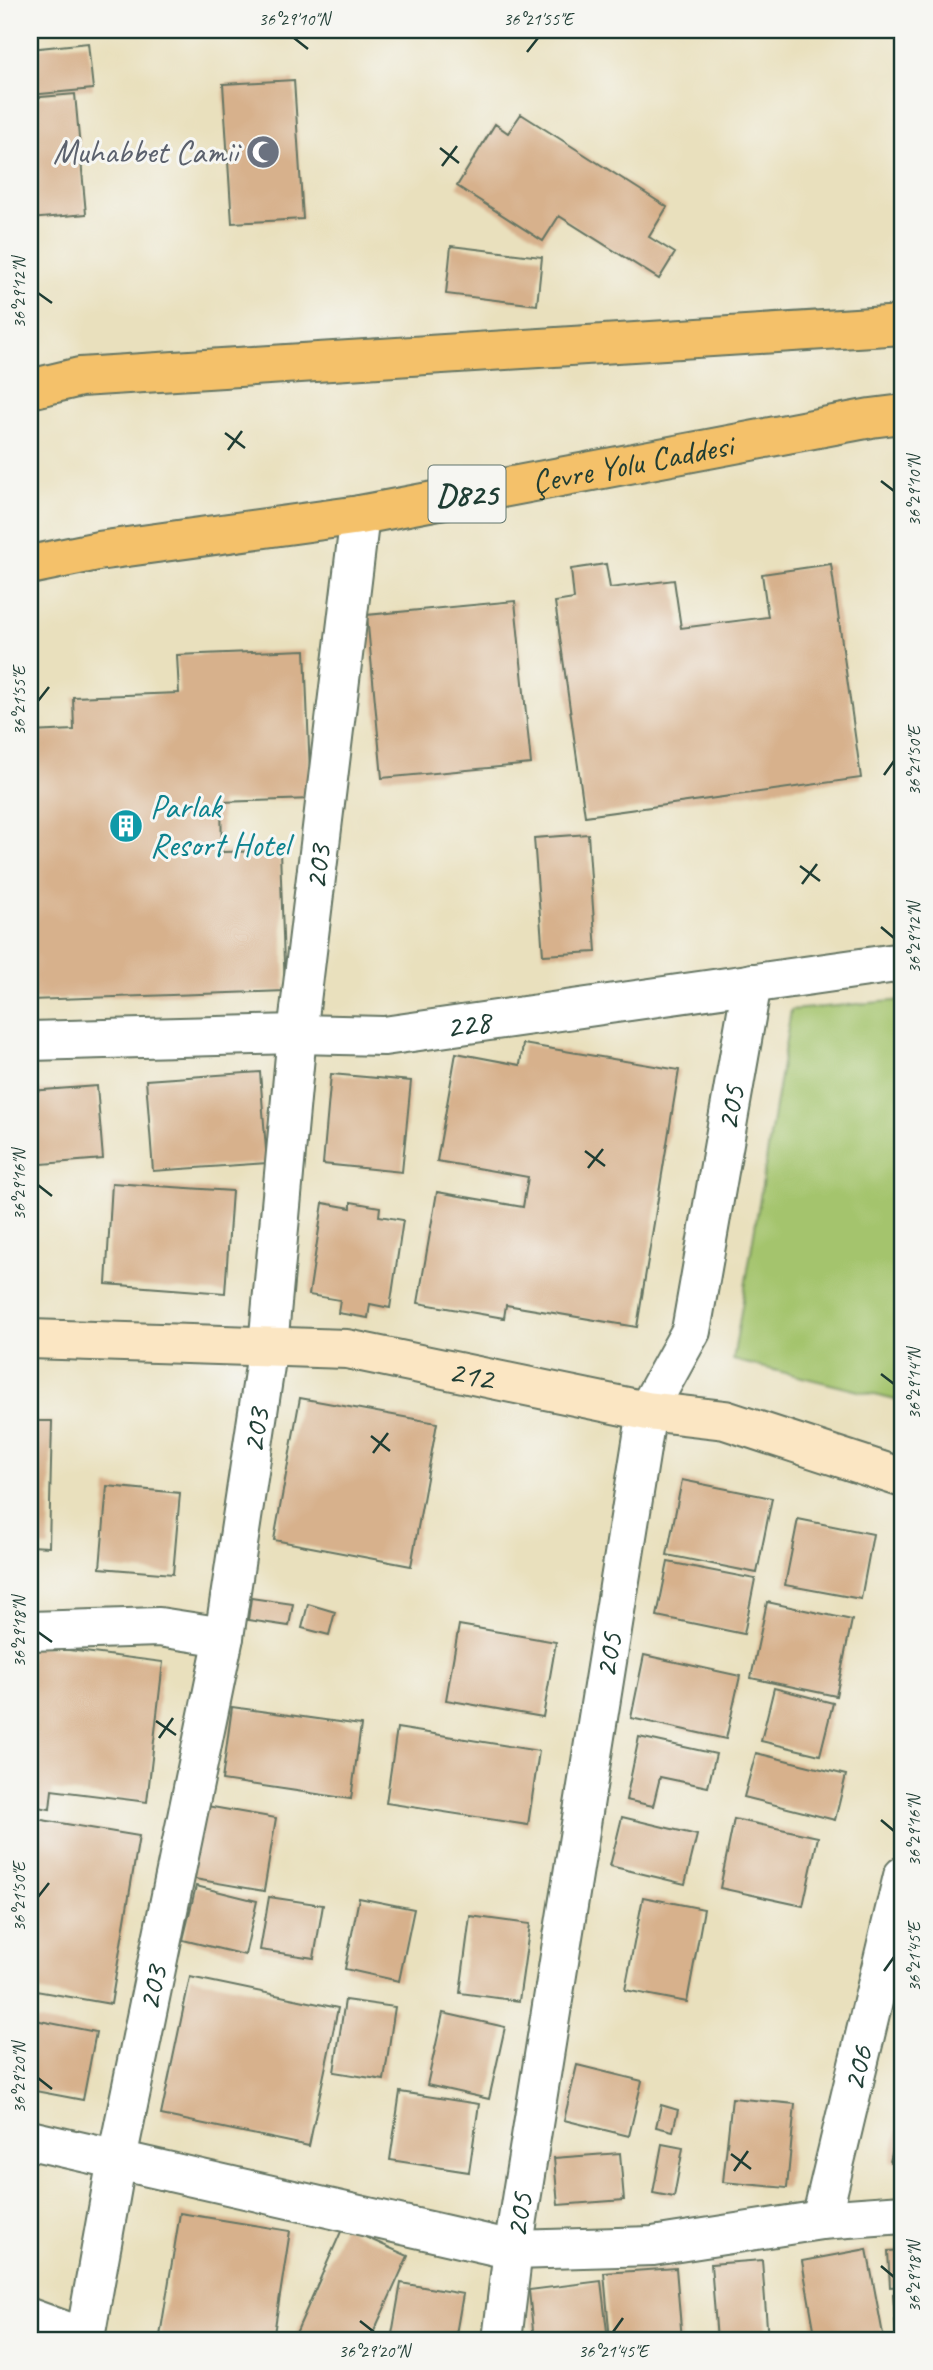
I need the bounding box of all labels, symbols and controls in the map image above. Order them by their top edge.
text: 36°29'10"N [259,8,333,30]
text: 36°21'55"E [503,8,575,30]
place label: Muhabbet Camii [53,131,242,173]
mosque icon: Muhabbet Camii [244,133,282,171]
text: 36°29'12"N [8,254,30,328]
street label: Çevre Yolu Caddesi [528,423,740,503]
text: 36°29'10"N [903,452,925,526]
road number: D825 [428,466,505,522]
text: 36°21'55"E [8,664,30,736]
text: 36°21'50"E [903,724,925,796]
place label: Parlak Resort Hotel [150,786,295,866]
building icon: Parlak Resort Hotel [107,807,145,845]
street label: 203 [294,840,341,892]
text: 36°29'12"N [903,899,925,973]
street label: 228 [443,1000,496,1048]
street label: 205 [706,1080,755,1134]
text: 36°29'16"N [8,1146,30,1220]
text: 36°29'14"N [903,1345,925,1419]
street label: 212 [445,1350,500,1400]
street label: 203 [231,1403,280,1456]
text: 36°29'18"N [8,1593,30,1667]
street label: 205 [584,1628,633,1681]
text: 36°29'16"N [903,1792,925,1866]
text: 36°21'50"E [8,1860,30,1932]
text: 36°21'45"E [903,1920,925,1992]
street label: 203 [127,1960,178,2014]
text: 36°29'20"N [8,2039,30,2113]
street label: 206 [832,2041,883,2095]
street label: 205 [494,2188,543,2240]
text: 36°29'18"N [903,2238,925,2312]
text: 36°29'20"N [339,2340,413,2362]
text: 36°21'45"E [578,2340,650,2362]

